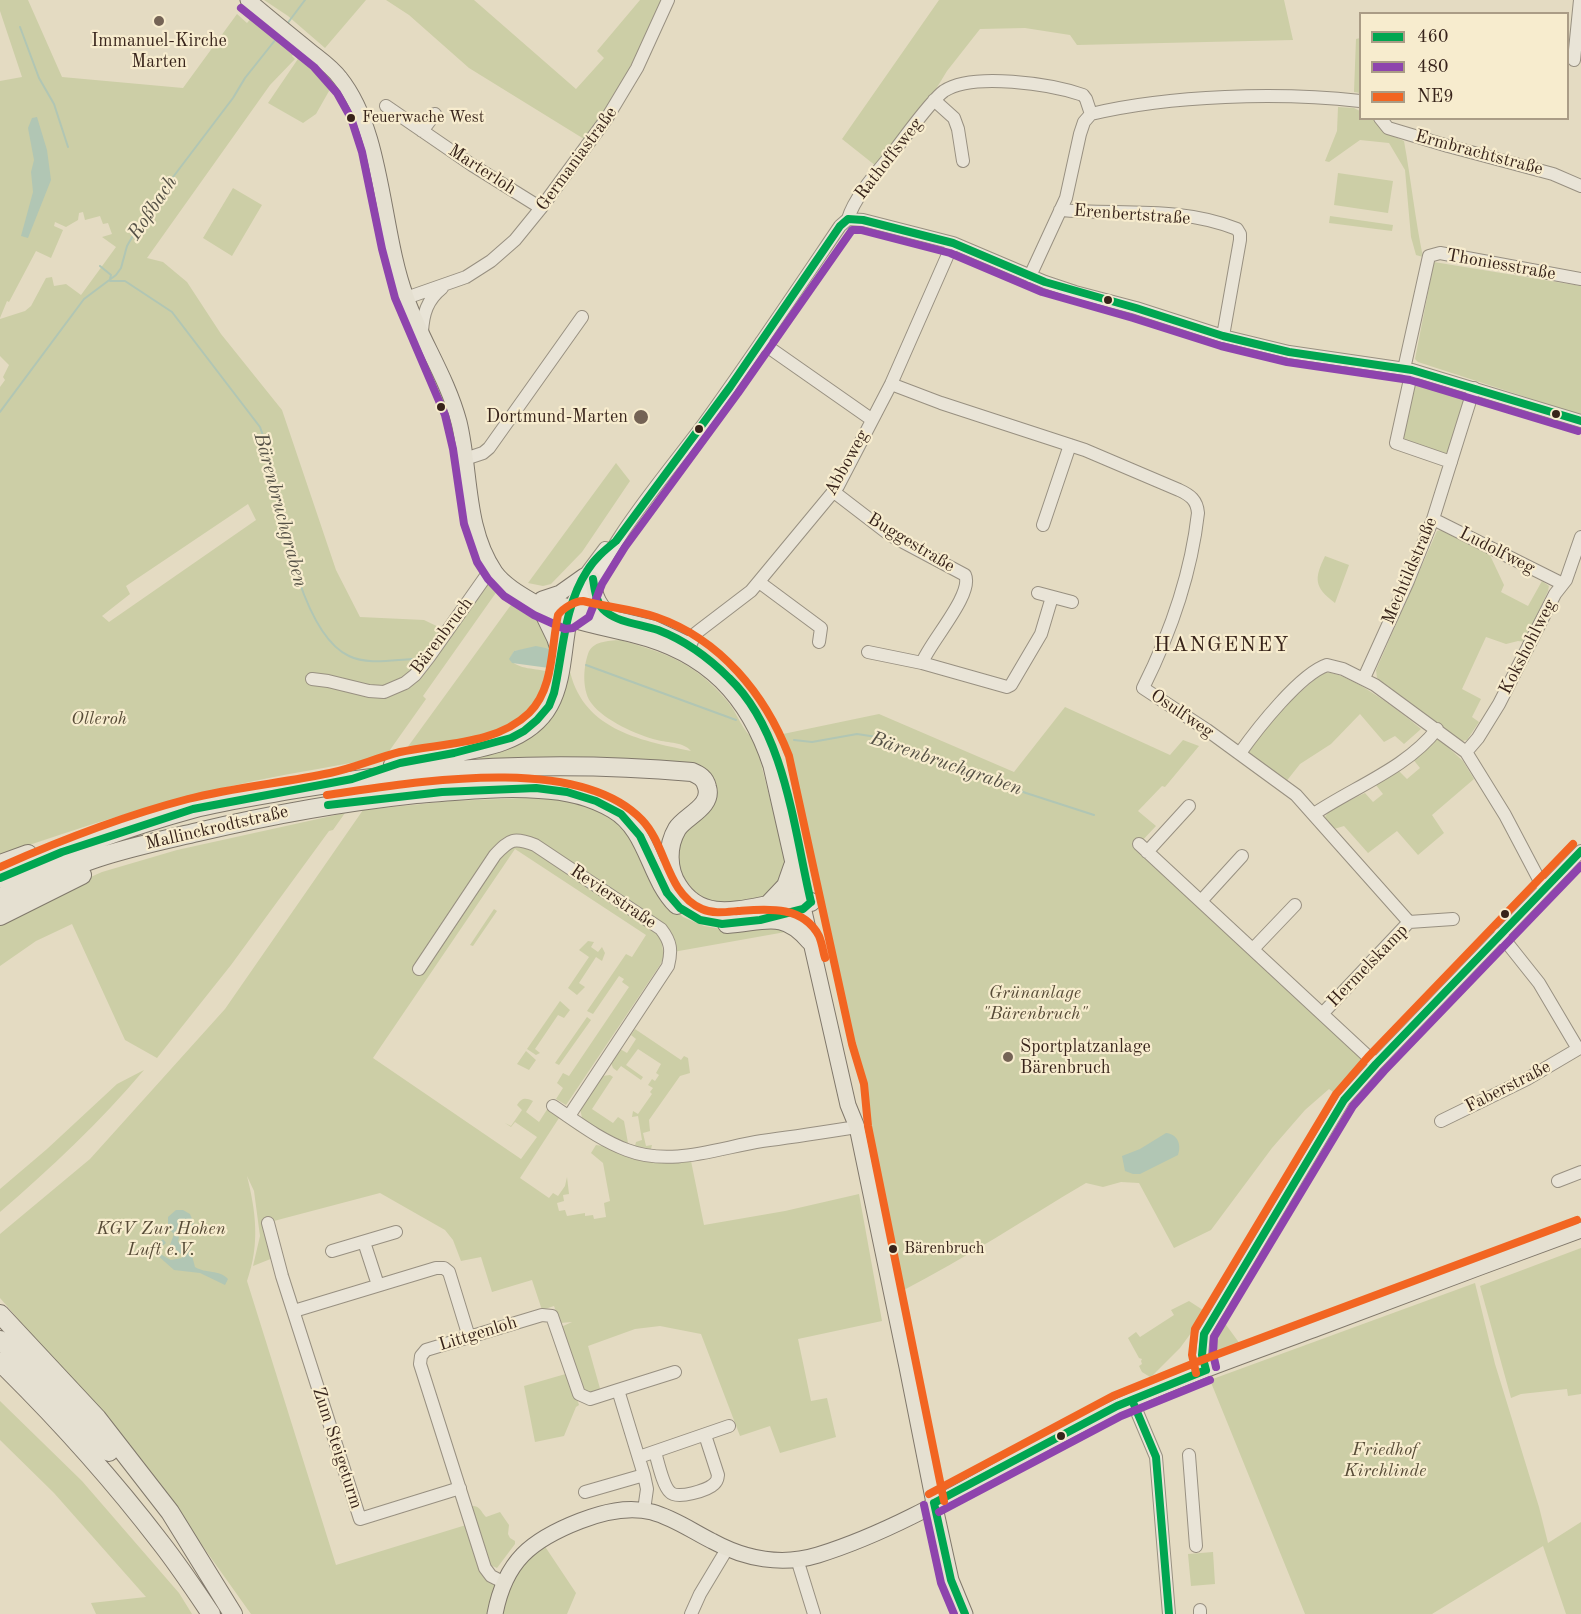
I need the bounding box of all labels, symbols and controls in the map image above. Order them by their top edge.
legend [1359,12,1569,120]
marker: Immanuel-Kirche Marten [152,14,166,28]
text: 460 [1417,28,1448,46]
place label: Immanuel-Kirche Marten [91,30,227,72]
text: 480 [1417,58,1448,76]
text: NE9 [1417,88,1454,106]
street label: Germaniastraße [532,103,622,215]
place label: Feuerwache West [362,108,484,128]
marker: Feuerwache West [345,112,357,124]
street label: Rathoffsweg [850,114,928,204]
street label: Ermbrachtstraße [1413,126,1545,180]
street label: Marterloh [444,140,520,200]
water label: Roßbach [123,171,183,245]
street label: Erenbertstraße [1073,200,1191,230]
street label: Thoniesstraße [1445,245,1557,285]
unlabelled marker [1102,294,1114,306]
unlabelled marker [435,401,447,413]
place label: Dortmund-Marten [486,406,628,428]
marker: Dortmund-Marten [632,408,650,426]
unlabelled marker [1550,408,1562,420]
unlabelled marker [693,423,705,435]
street label: Abboweg [820,426,874,500]
water label: Bärenbruchgraben [248,430,312,590]
street label: Buggestraße [863,509,959,577]
street label: Mechtildstraße [1378,514,1442,628]
street label: Ludolfweg [1456,523,1538,579]
street label: Bärenbruch [406,593,478,679]
street label: Kokshohlweg [1495,596,1561,698]
district label: HANGENEY [1154,632,1290,658]
street label: Osulfweg [1146,685,1218,743]
park label: Olleroh [71,708,127,730]
water label: Bärenbruchgraben [867,727,1025,801]
street label: Mallinckrodtstraße [144,801,290,855]
street label: Revierstraße [566,860,660,934]
unlabelled marker [1499,908,1511,920]
street label: Hermelskamp [1323,920,1413,1012]
park label: Grünanlage "Bärenbruch" [982,982,1088,1024]
place label: Sportplatzanlage Bärenbruch [1020,1036,1151,1078]
marker: Sportplatzanlage Bärenbruch [1001,1050,1015,1064]
street label: Faberstraße [1462,1056,1554,1118]
park label: KGV Zur Hohen Luft e.V. [96,1218,226,1260]
place label: Bärenbruch [904,1239,984,1259]
marker: Bärenbruch [887,1243,899,1255]
street label: Littgenloh [436,1312,520,1356]
street label: Zum Steigeturm [307,1384,367,1512]
unlabelled marker [1055,1430,1067,1442]
park label: Friedhof Kirchlinde [1344,1439,1426,1482]

